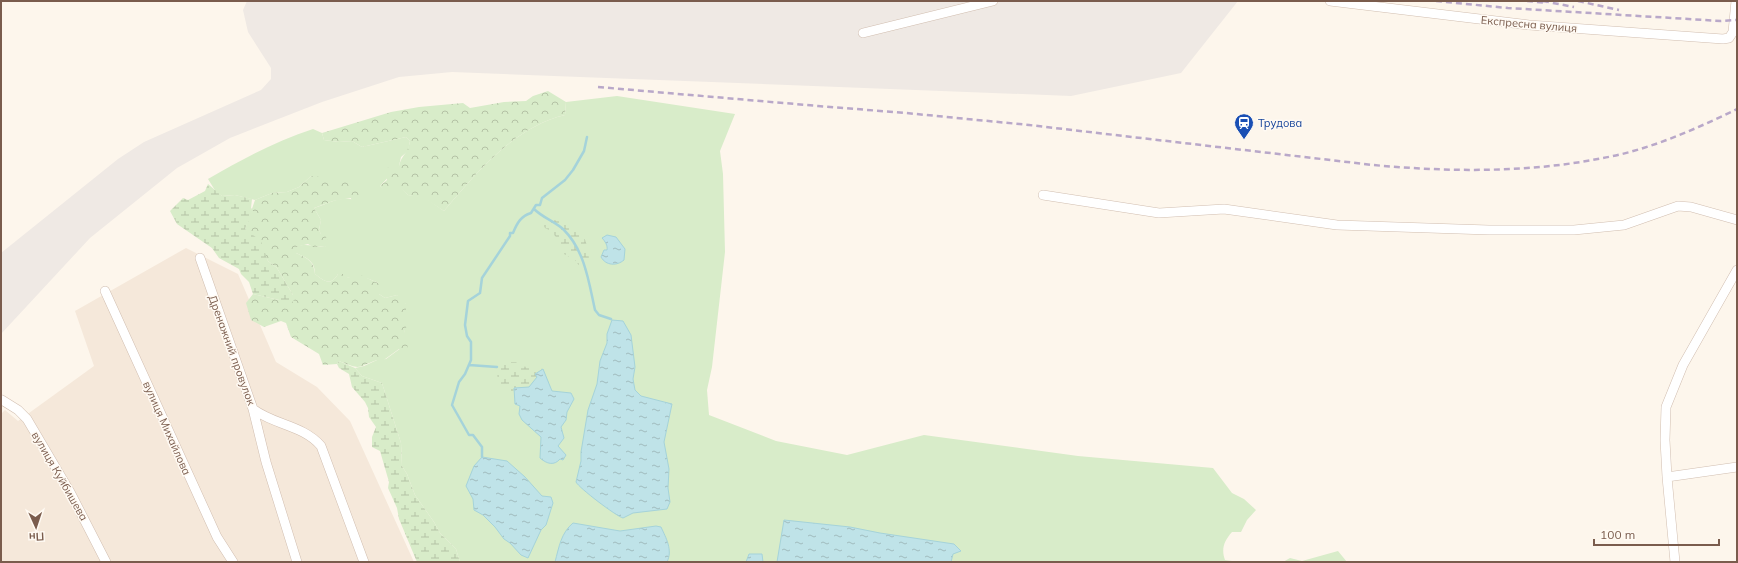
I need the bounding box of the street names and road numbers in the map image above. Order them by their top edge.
street label: Експресна вулиця [1480,13,1578,35]
street label: Дренажний провулок [205,293,259,407]
street label: вулиця Михайлова [140,379,194,477]
street label: вулиця Куйбишева [29,429,91,523]

